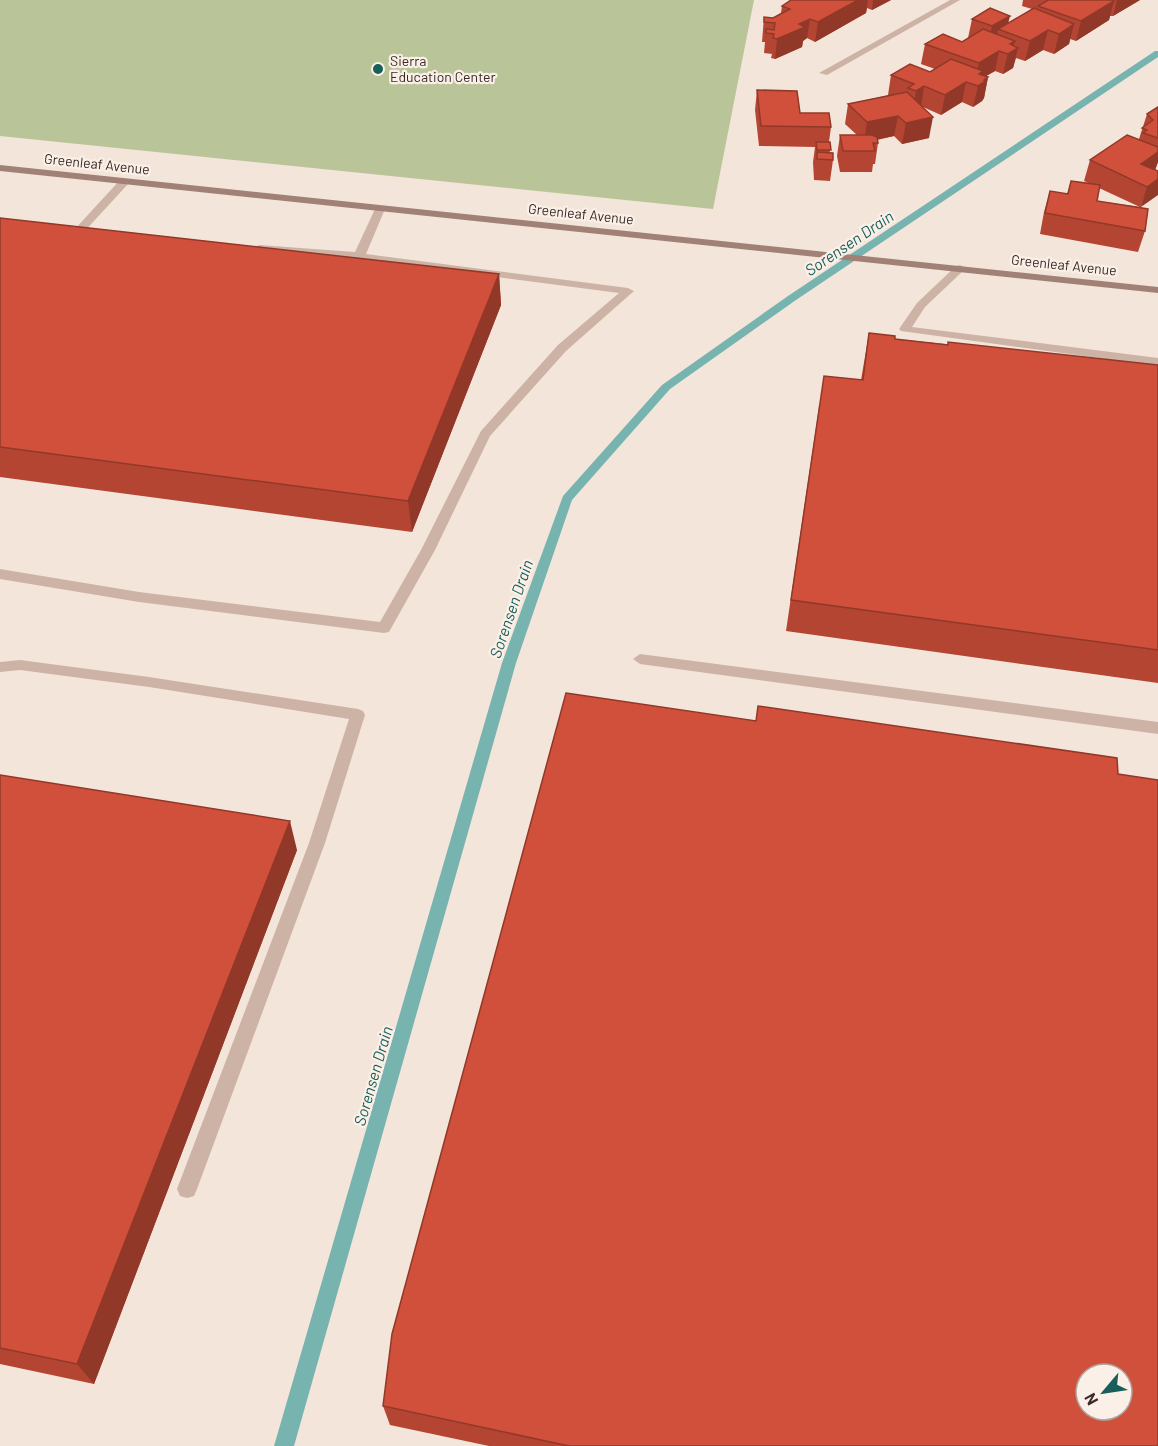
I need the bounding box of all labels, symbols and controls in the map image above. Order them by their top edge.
place label: Sierra Education Center [390,52,496,85]
marker: Sierra Education Center [371,62,385,76]
street label: Greenleaf Avenue [43,150,151,178]
street label: Greenleaf Avenue [527,200,635,228]
water label: Sorensen Drain [801,206,897,279]
street label: Greenleaf Avenue [1010,251,1118,279]
water label: Sorensen Drain [485,557,536,661]
water label: Sorensen Drain [349,1024,396,1128]
north arrow [1074,1362,1134,1422]
text: N [1080,1390,1101,1409]

